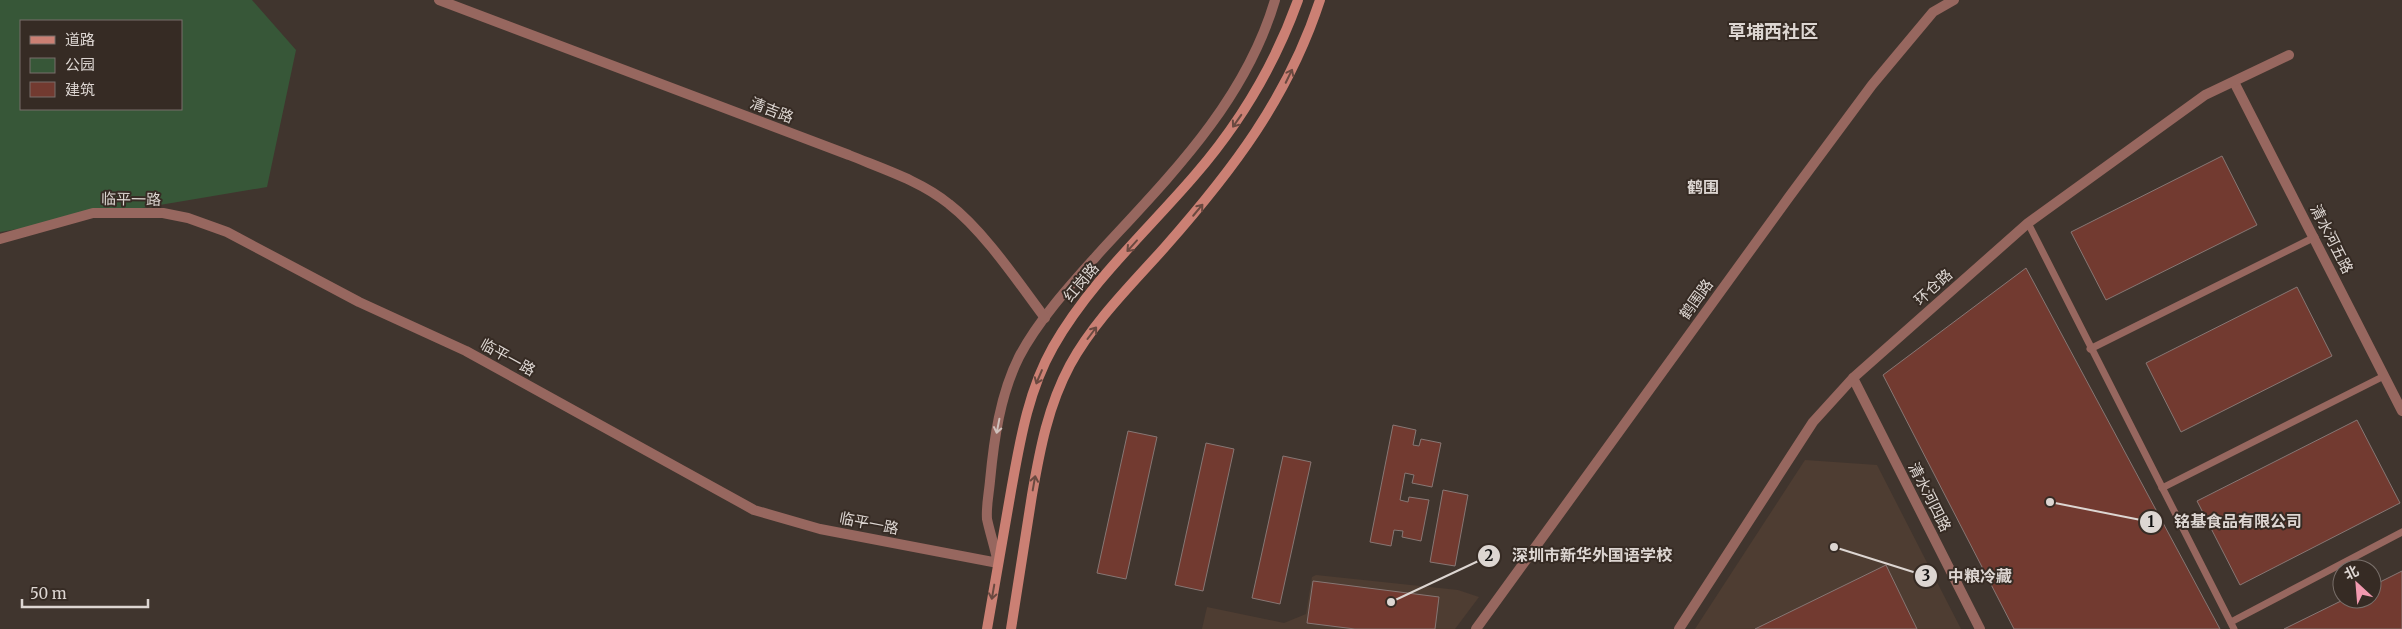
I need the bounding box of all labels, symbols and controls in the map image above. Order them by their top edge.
legend [20,20,182,110]
district label: 草埔西社区 [1728,20,1818,43]
text: 道路 [65,30,95,49]
text: 公园 [65,55,95,74]
one-way arrow [1285,69,1294,84]
text: 建筑 [65,80,95,99]
street label: 清吉路 [748,93,796,127]
one-way arrow [1232,114,1242,128]
district label: 鹤围 [1687,177,1719,197]
street label: 临平一路 [101,189,161,209]
street label: 清水河五路 [2307,201,2357,277]
one-way arrow [1192,203,1203,216]
one-way arrow [1127,239,1138,252]
street label: 红岗路 [1059,259,1103,305]
street label: 环仓路 [1910,265,1956,309]
street label: 鹤围路 [1675,275,1717,323]
one-way arrow [1086,327,1097,340]
street label: 临平一路 [477,334,539,380]
one-way arrow [1034,369,1044,384]
one-way arrow [993,417,1002,433]
street label: 清水河四路 [1905,459,1955,535]
one-way arrow [1030,475,1040,491]
callout: 铭基食品有限公司 [2139,506,2312,537]
street label: 临平一路 [838,508,900,538]
text: 铭基食品有限公司 [2174,511,2302,531]
text: 1 [2148,512,2155,531]
callout: 深圳市新华外国语学校 [1477,540,1682,571]
text: 深圳市新华外国语学校 [1512,545,1673,565]
text: 2 [1485,546,1494,565]
north arrow [2332,559,2382,609]
callout: 中粮冷藏 [1913,561,2022,592]
text: 北 [2341,561,2362,583]
text: 3 [1922,566,1930,585]
text: 中粮冷藏 [1948,566,2012,586]
scale bar [22,576,149,608]
one-way arrow [988,583,998,599]
text: 50 m [30,584,67,603]

